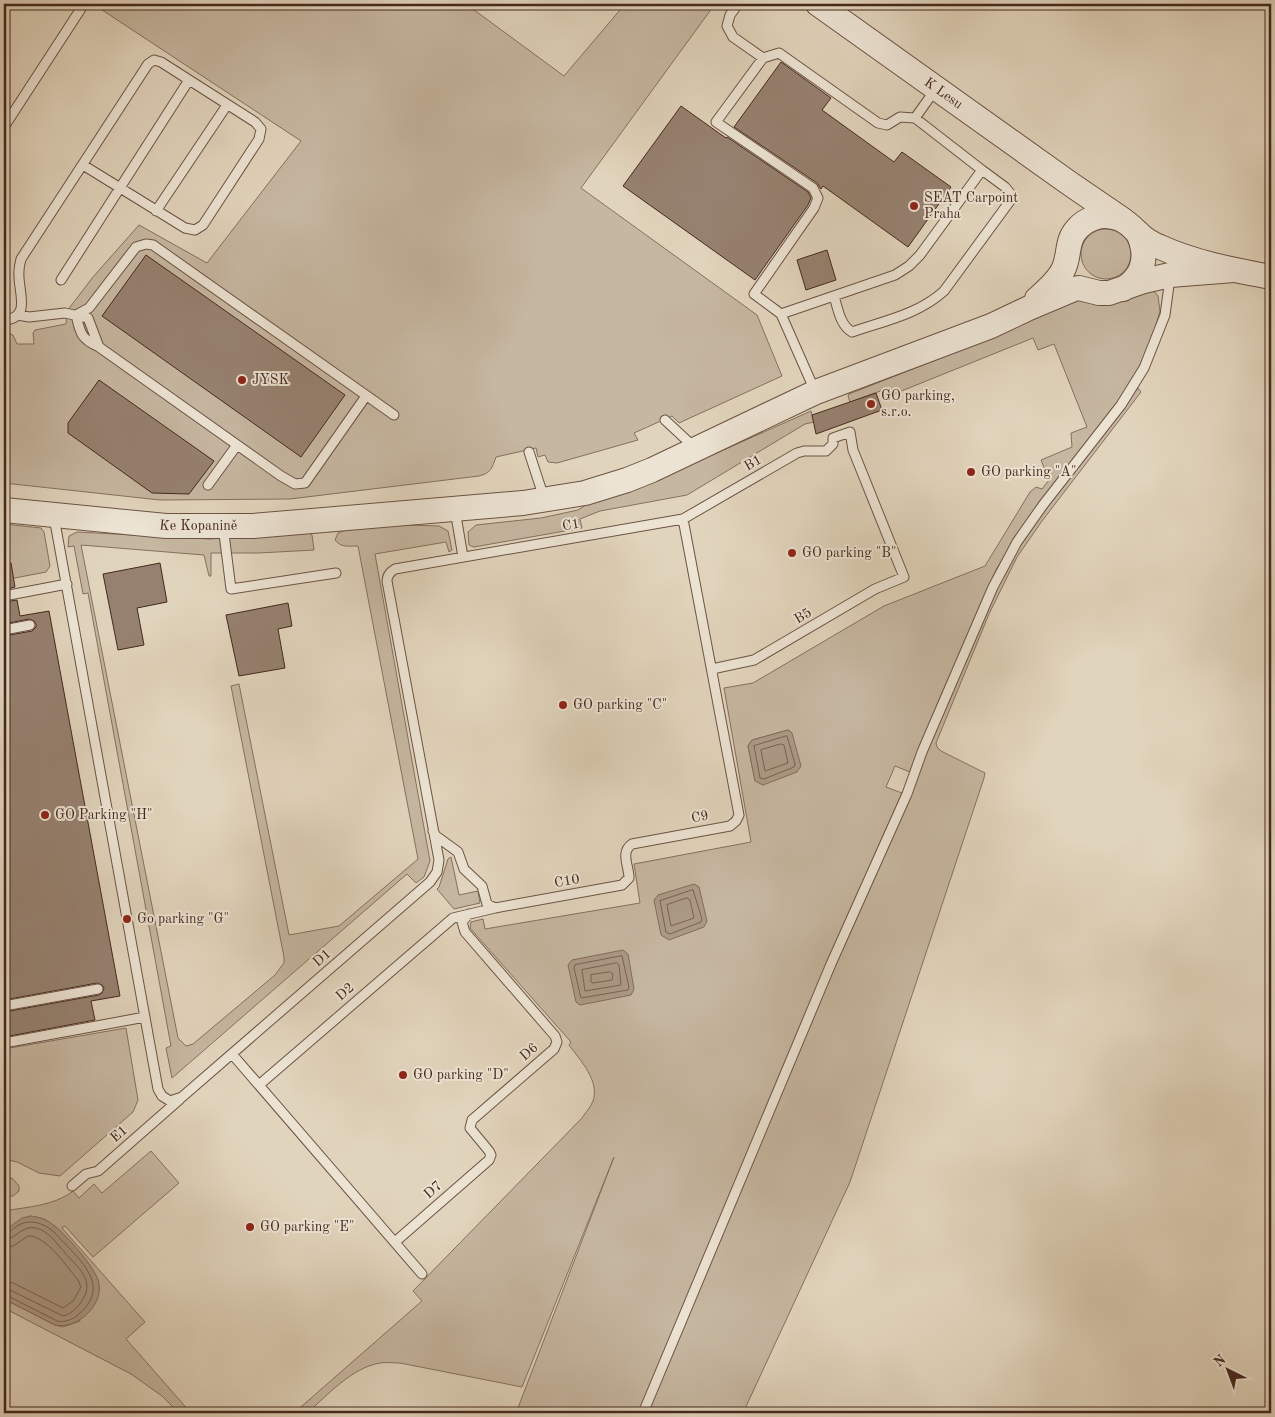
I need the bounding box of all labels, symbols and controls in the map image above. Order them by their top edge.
street label: K Lesu [921,75,966,112]
place label: SEAT Carpoint Praha [924,191,1018,221]
marker: SEAT Carpoint Praha [908,200,920,212]
place label: JYSK [252,373,289,387]
marker: JYSK [236,374,248,386]
place label: GO parking, s.r.o. [881,389,955,419]
marker: GO parking, s.r.o. [865,398,877,410]
street label: B1 [742,452,764,474]
place label: GO parking "A" [981,465,1077,479]
marker: GO parking "A" [965,466,977,478]
street label: C1 [561,517,581,533]
street label: Ke Kopanině [159,518,237,533]
place label: GO parking "B" [802,546,897,560]
marker: GO parking "B" [786,547,798,559]
street label: B5 [792,605,814,627]
place label: GO parking "C" [573,698,667,712]
marker: GO parking "C" [557,699,569,711]
place label: GO Parking "H" [55,808,153,822]
marker: GO Parking "H" [39,809,51,821]
street label: C9 [690,809,710,825]
street label: C10 [553,872,581,890]
place label: Go parking "G" [137,912,229,926]
marker: Go parking "G" [121,913,133,925]
street label: D1 [310,946,334,970]
street label: D2 [333,980,357,1004]
street label: D6 [517,1040,541,1064]
place label: GO parking "D" [413,1068,509,1082]
marker: GO parking "D" [397,1069,409,1081]
street label: E1 [108,1123,130,1145]
street label: D7 [421,1178,445,1202]
place label: GO parking "E" [260,1220,355,1234]
marker: GO parking "E" [244,1221,256,1233]
north arrow [1202,1344,1252,1394]
text: N [1211,1352,1229,1370]

